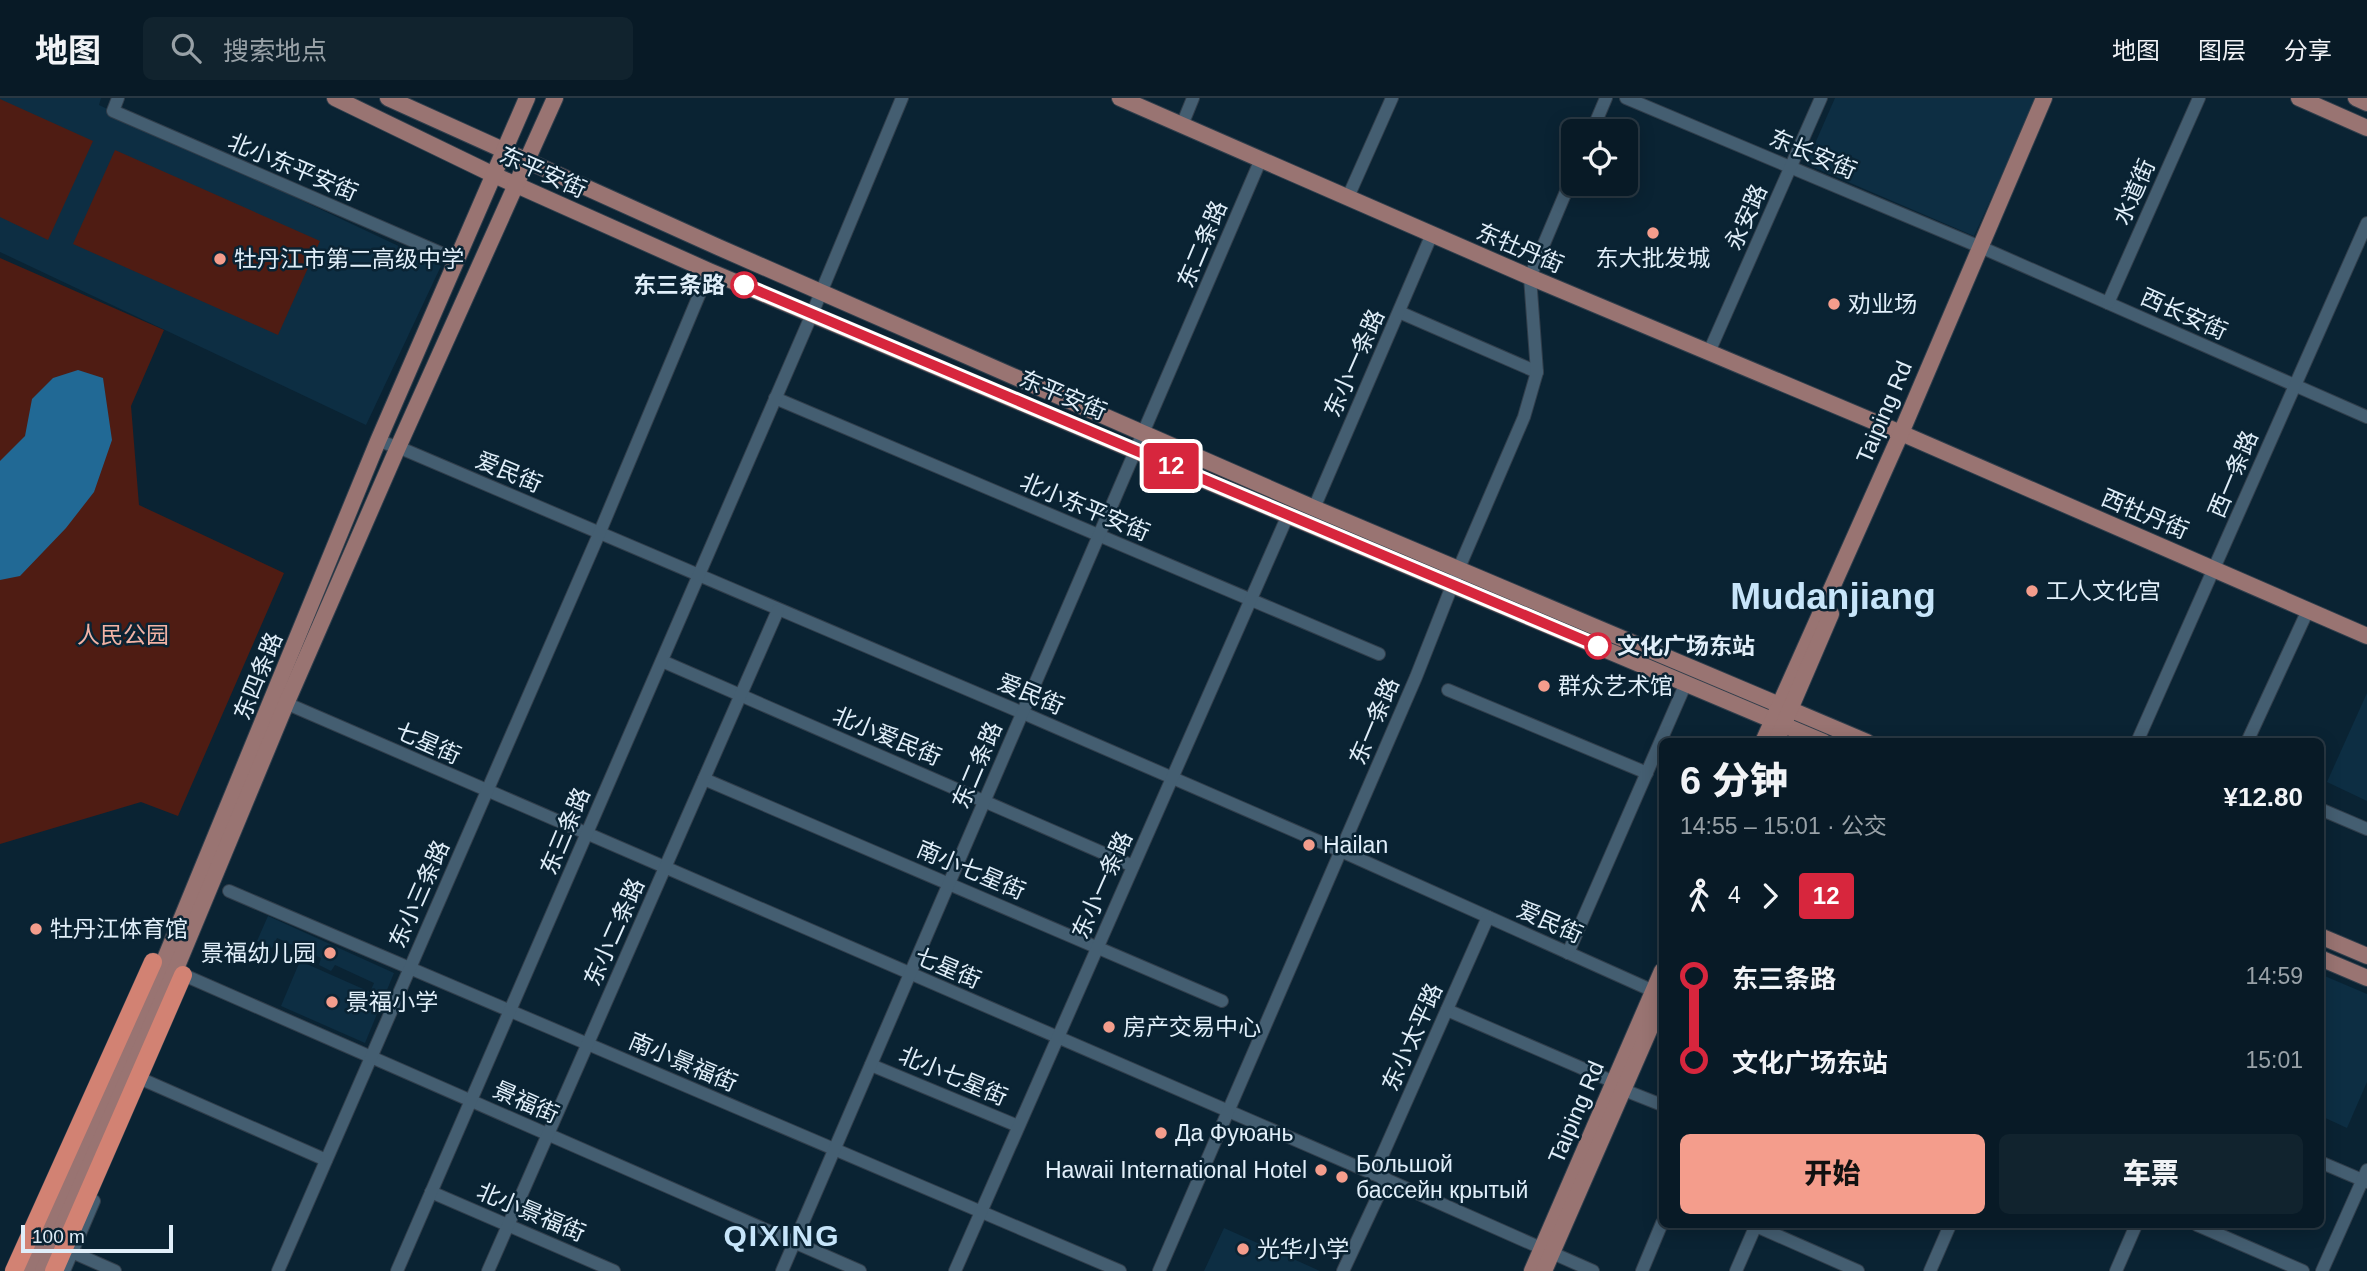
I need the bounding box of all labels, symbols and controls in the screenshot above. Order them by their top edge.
search box [143,17,633,80]
icon: search [167,29,205,67]
text: 地图 [35,32,101,69]
text: 搜索地点 [223,36,327,66]
text: 地图 [2112,37,2160,64]
text: 图层 [2198,37,2246,64]
text: 分享 [2284,37,2332,64]
map controls [1561,119,1638,196]
button: locate [1561,119,1638,196]
street label: 东长安街 [1766,124,1860,184]
street label: 北小东平安街 [224,128,362,206]
street label: 东平安街 [496,141,590,203]
street label: 水道街 [2108,155,2160,229]
street label: 永安路 [1720,180,1772,254]
street label: 东二条路 [1172,197,1232,291]
street label: 东牡丹街 [1473,218,1567,278]
marker: 东大批发城 [1645,225,1661,241]
place label: 东大批发城 [1596,245,1711,271]
place label: 牡丹江市第二高级中学 [234,246,464,272]
marker: 牡丹江市第二高级中学 [212,251,228,267]
place label: 东三条路 [633,272,725,298]
marker: 东三条路 [731,272,757,298]
street label: 西长安街 [2137,283,2231,345]
place label: 劝业场 [1848,291,1917,317]
marker: 劝业场 [1826,296,1842,312]
street label: 东小一条路 [1319,305,1389,421]
street label: Taiping Rd [1851,357,1917,467]
street label: 东平安街 [1016,365,1110,425]
street label: 西一条路 [2203,427,2263,521]
line badge: 12 [1140,443,1202,489]
street label: 爱民街 [472,447,546,497]
text: 12 [1158,452,1184,479]
street label: 北小东平安街 [1016,468,1154,546]
street label: 西牡丹街 [2098,484,2192,544]
district label: Mudanjiang [1730,576,1936,617]
place label: 工人文化宫 [2046,578,2161,604]
marker: 工人文化宫 [2024,583,2040,599]
park label: 人民公园 [77,622,169,648]
street label: 东四条路 [229,628,287,724]
marker: 文化广场东站 [1585,633,1611,659]
place label: 文化广场东站 [1617,633,1755,659]
street label: 爱民街 [994,669,1068,719]
place label: 群众艺术馆 [1558,673,1673,699]
street label: 东一条路 [1344,674,1404,768]
marker: 群众艺术馆 [1536,678,1552,694]
street label: 北小爱民街 [829,702,945,770]
street label: 七星街 [391,717,465,769]
street label: 东二条路 [947,718,1007,812]
text: 6 分钟 [1680,760,1788,802]
text: ¥12.80 [2223,782,2303,812]
street label: 东三条路 [535,784,595,878]
text: 14:55 – 15:01 · 公交 [1680,813,1887,839]
street label: 东小一条路 [1067,827,1137,943]
place label: Hailan [1323,832,1388,858]
street label: 东小三条路 [384,836,454,952]
street label: 南小七星街 [913,836,1029,904]
marker: Hailan [1301,837,1317,853]
street label: 东小二条路 [579,874,649,990]
icon: walk [1680,877,1718,915]
icon: forward [1751,877,1789,915]
text: 4 [1728,882,1741,908]
text: 12 [1813,882,1840,909]
street label: 爱民街 [1513,896,1587,948]
place label: 牡丹江体育馆 [50,916,188,942]
marker: 牡丹江体育馆 [28,921,44,937]
place label: 景福幼儿园 [201,940,316,966]
street label: 七星街 [911,943,985,993]
marker: 景福幼儿园 [322,945,338,961]
text: 14:59 [2245,963,2303,989]
text: 东三条路 [1732,964,1836,994]
street label: 东小太平路 [1377,979,1447,1095]
place label: 景福小学 [346,989,438,1015]
marker: 景福小学 [324,994,340,1010]
place label: 房产交易中心 [1123,1014,1261,1040]
marker: 房产交易中心 [1101,1019,1117,1035]
street label: 南小景福街 [625,1028,741,1096]
street label: 北小七星街 [895,1042,1011,1110]
text: 15:01 [2245,1047,2303,1073]
text: 文化广场东站 [1732,1048,1888,1078]
street label: Taiping Rd [1543,1057,1609,1167]
street label: 景福街 [489,1076,563,1128]
place label: Да Фуюань [1175,1120,1293,1146]
marker: Да Фуюань [1153,1125,1169,1141]
button: 开始 [1680,1134,1985,1214]
button: 车票 [1999,1134,2303,1214]
place label: Большой бассейн крытый [1356,1151,1528,1203]
place label: Hawaii International Hotel [1045,1157,1307,1183]
marker: Hawaii International Hotel [1313,1162,1329,1178]
marker: Большой бассейн крытый [1334,1169,1350,1185]
street label: 北小景福街 [473,1178,589,1246]
district label: QIXING [723,1219,841,1252]
scale bar [21,1222,173,1254]
text: 100 m [32,1226,85,1247]
place label: 光华小学 [1257,1236,1349,1262]
marker: 光华小学 [1235,1241,1251,1257]

